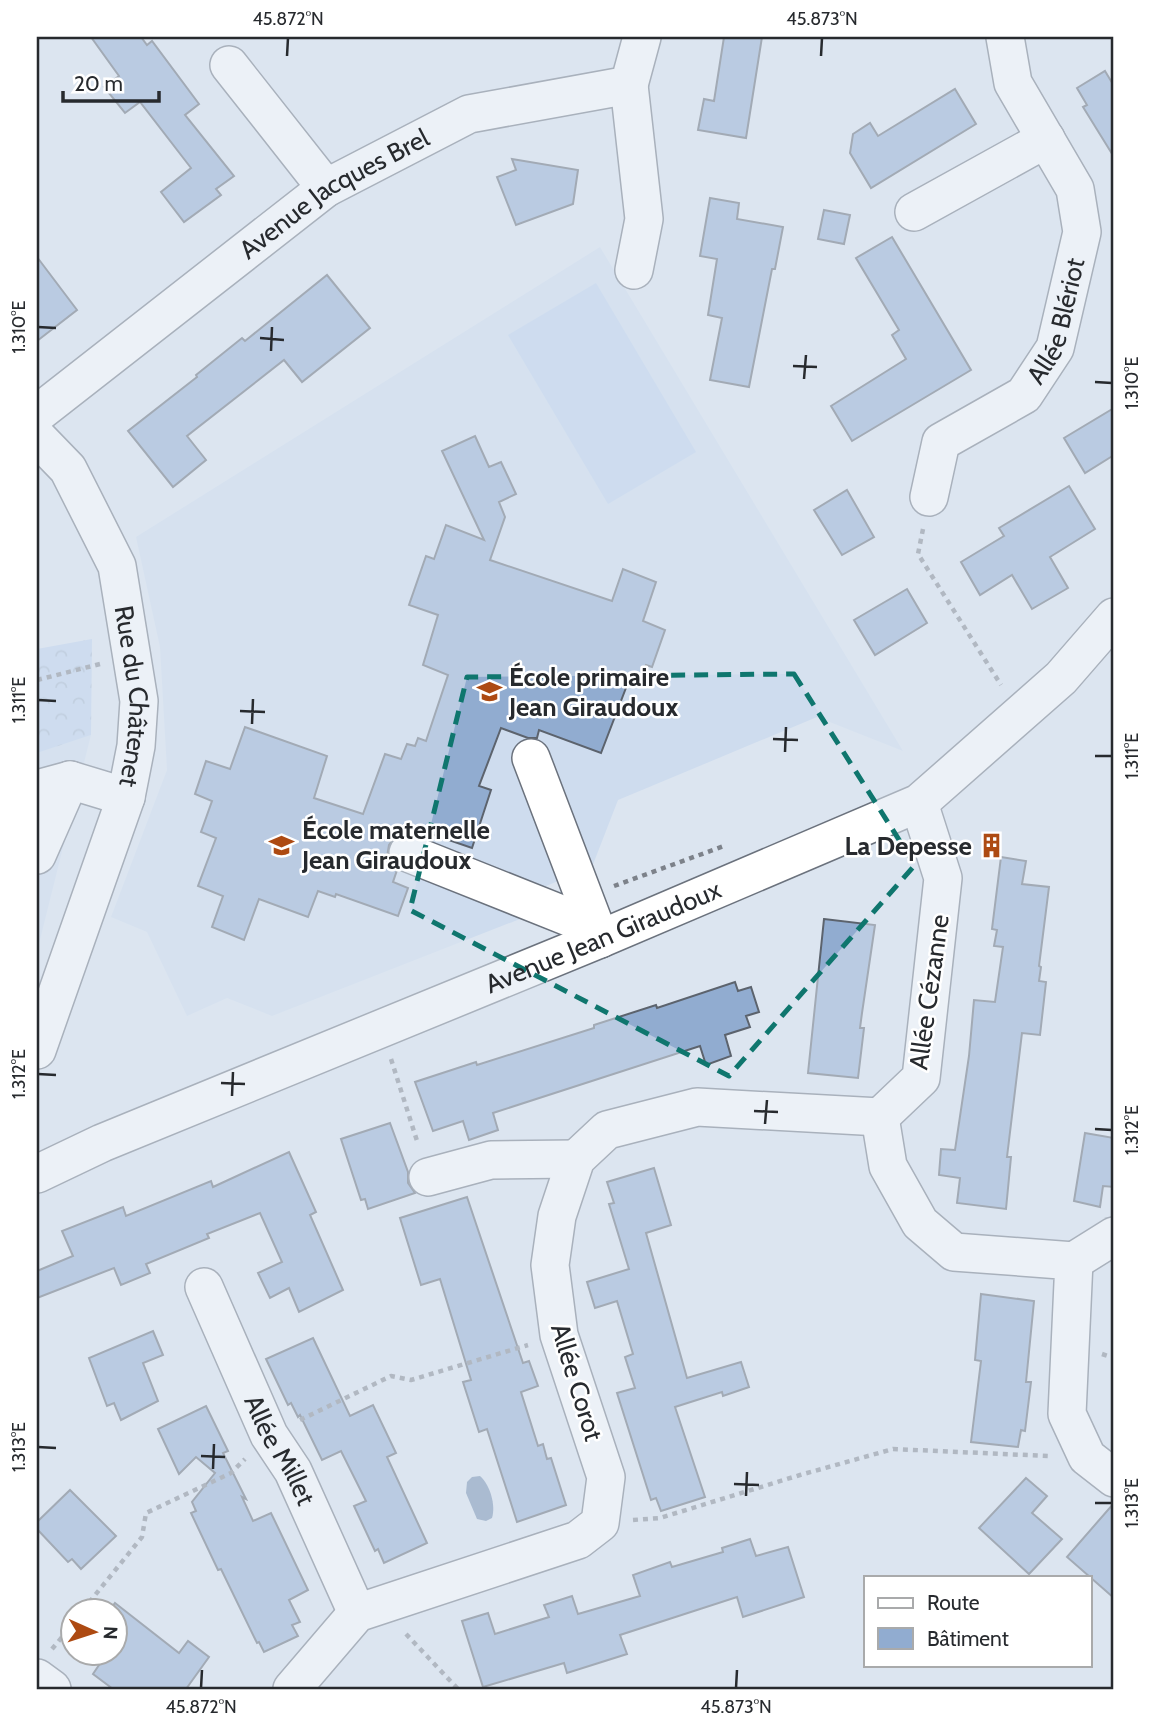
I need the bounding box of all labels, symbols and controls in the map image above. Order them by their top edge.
text: 45.872°N [252,8,324,30]
text: 45.873°N [786,8,858,30]
scale bar [63,60,159,104]
text: 20 m [74,71,123,96]
street label: Avenue Jacques Brel [233,121,435,266]
street label: Allée Blériot [1020,255,1091,390]
text: 1.310°E [8,300,30,354]
text: 1.310°E [1121,356,1143,410]
street label: Rue du Châtenet [108,603,155,790]
place label: École primaire Jean Giraudoux [508,661,678,723]
text: 1.311°E [8,677,30,723]
school or university icon: École primaire Jean Giraudoux [475,678,503,706]
text: 1.311°E [1121,733,1143,779]
place label: École maternelle Jean Giraudoux [301,814,490,876]
place label: La Depesse [845,830,972,862]
school or university icon: École maternelle Jean Giraudoux [268,831,296,859]
building icon: La Depesse [978,832,1006,860]
street label: Avenue Jean Giraudoux [481,873,727,1000]
street label: Allée Cézanne [902,912,956,1072]
text: 1.312°E [8,1049,30,1099]
text: 1.312°E [1121,1105,1143,1155]
street label: Allée Corot [544,1319,610,1445]
street label: Allée Millet [237,1390,322,1510]
text: 1.313°E [8,1422,30,1472]
text: 1.313°E [1121,1478,1143,1528]
legend [864,1576,1092,1666]
text: Route [927,1590,980,1615]
north arrow [60,1596,130,1666]
text: N [99,1626,122,1640]
text: Bâtiment [927,1626,1009,1651]
text: 45.872°N [165,1696,237,1718]
text: 45.873°N [700,1696,772,1718]

